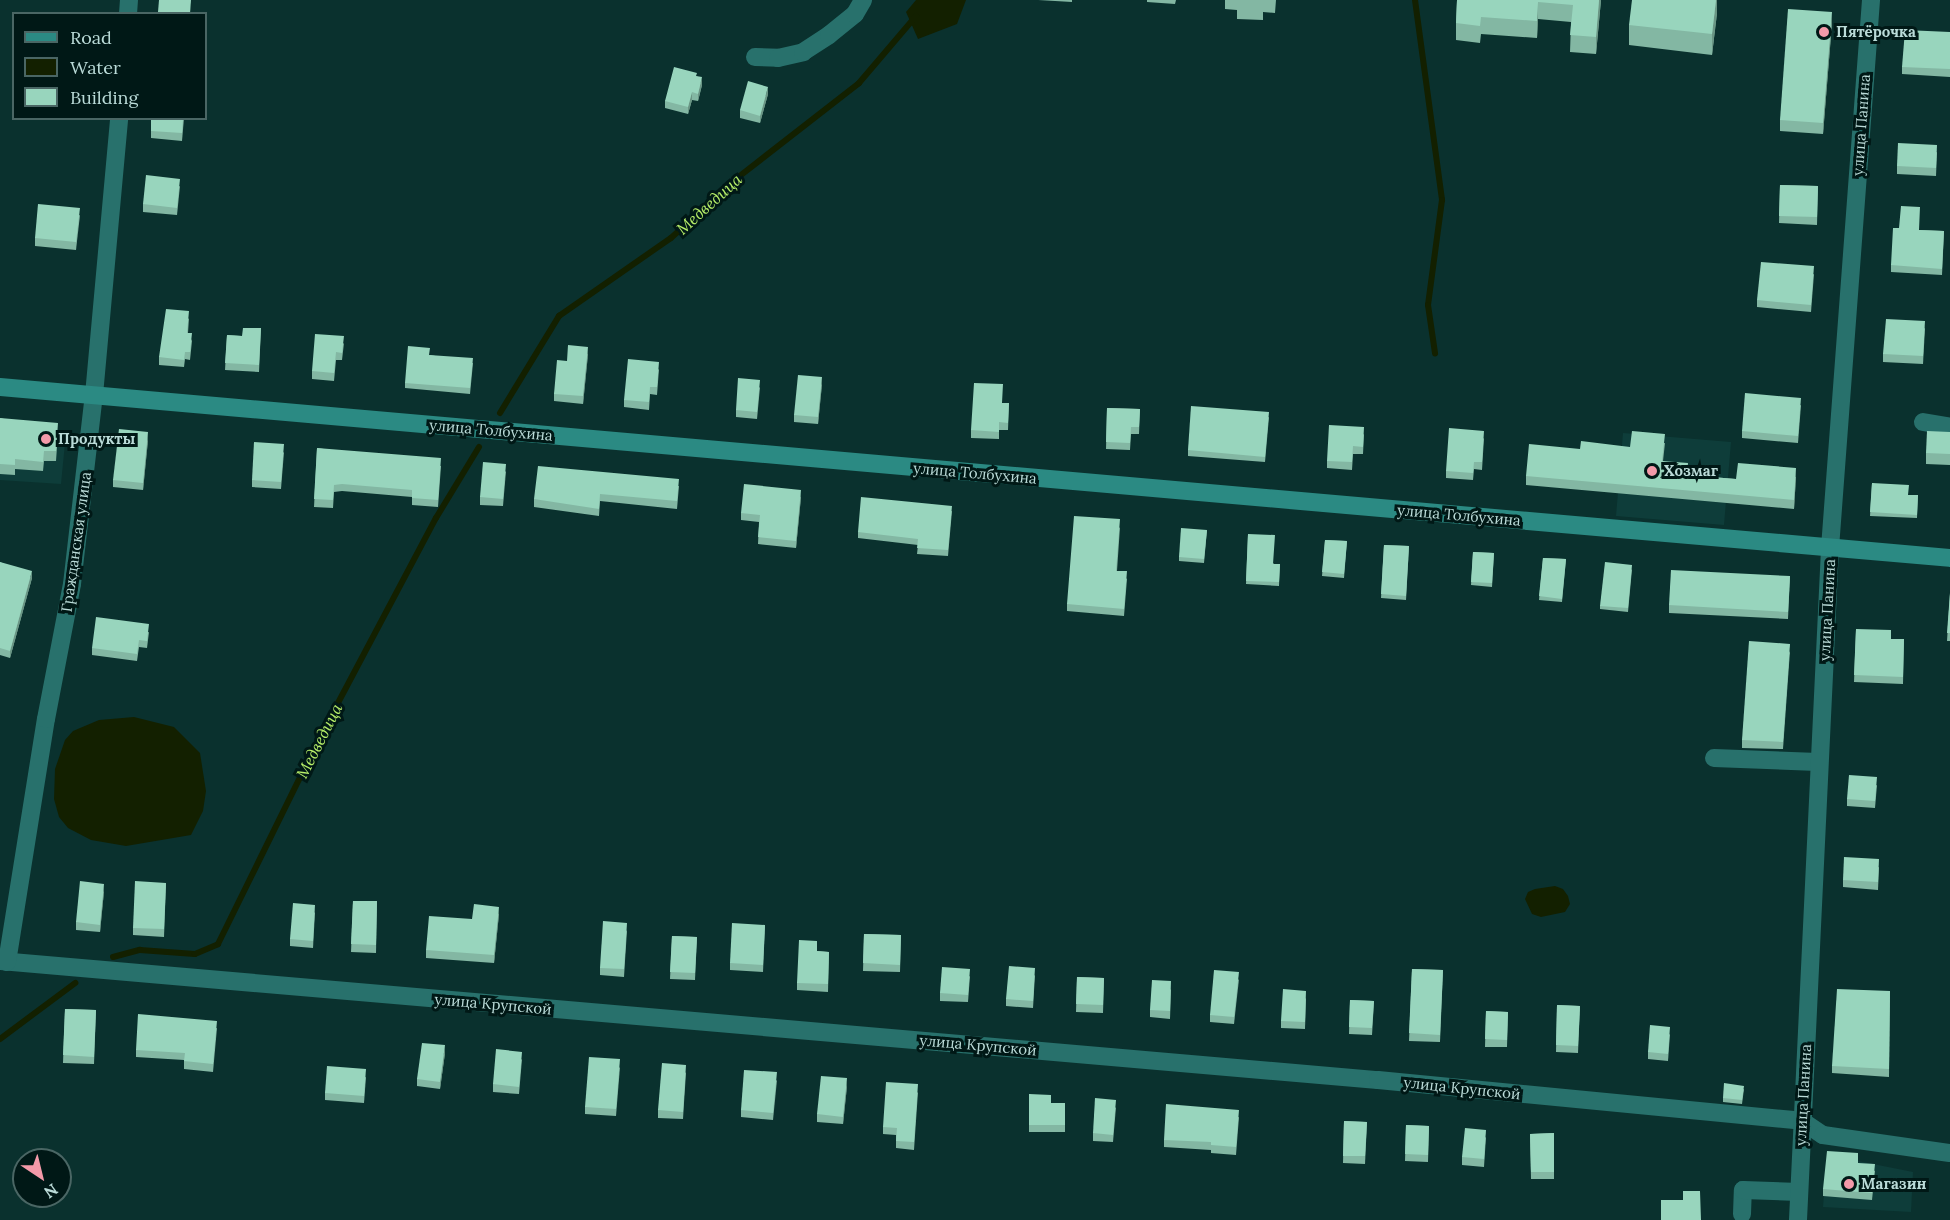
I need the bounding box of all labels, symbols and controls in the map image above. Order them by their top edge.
legend [12,12,207,120]
place label: Пятёрочка [1836,23,1916,41]
marker: Пятёрочка [1817,25,1831,39]
text: Road [70,26,112,49]
text: Water [70,56,121,79]
street label: улица Панина [1848,74,1874,176]
text: Building [70,86,138,109]
water label: Медведица [672,170,746,238]
street label: улица Толбухина [428,416,554,444]
place label: Продукты [58,430,135,448]
marker: Продукты [39,432,53,446]
street label: улица Толбухина [912,459,1038,487]
place label: Хозмаг [1664,462,1718,480]
marker: Хозмаг [1645,464,1659,478]
street label: Гражданская улица [57,471,95,613]
street label: улица Толбухина [1396,501,1522,529]
street label: улица Панина [1815,559,1839,661]
water label: Медведица [292,700,346,782]
street label: улица Крупской [434,990,552,1018]
street label: улица Крупской [919,1031,1037,1059]
street label: улица Панина [1791,1044,1815,1146]
street label: улица Крупской [1403,1073,1521,1103]
north arrow [12,1148,72,1208]
place label: Магазин [1861,1175,1926,1193]
marker: Магазин [1842,1177,1856,1191]
text: N [40,1179,62,1203]

